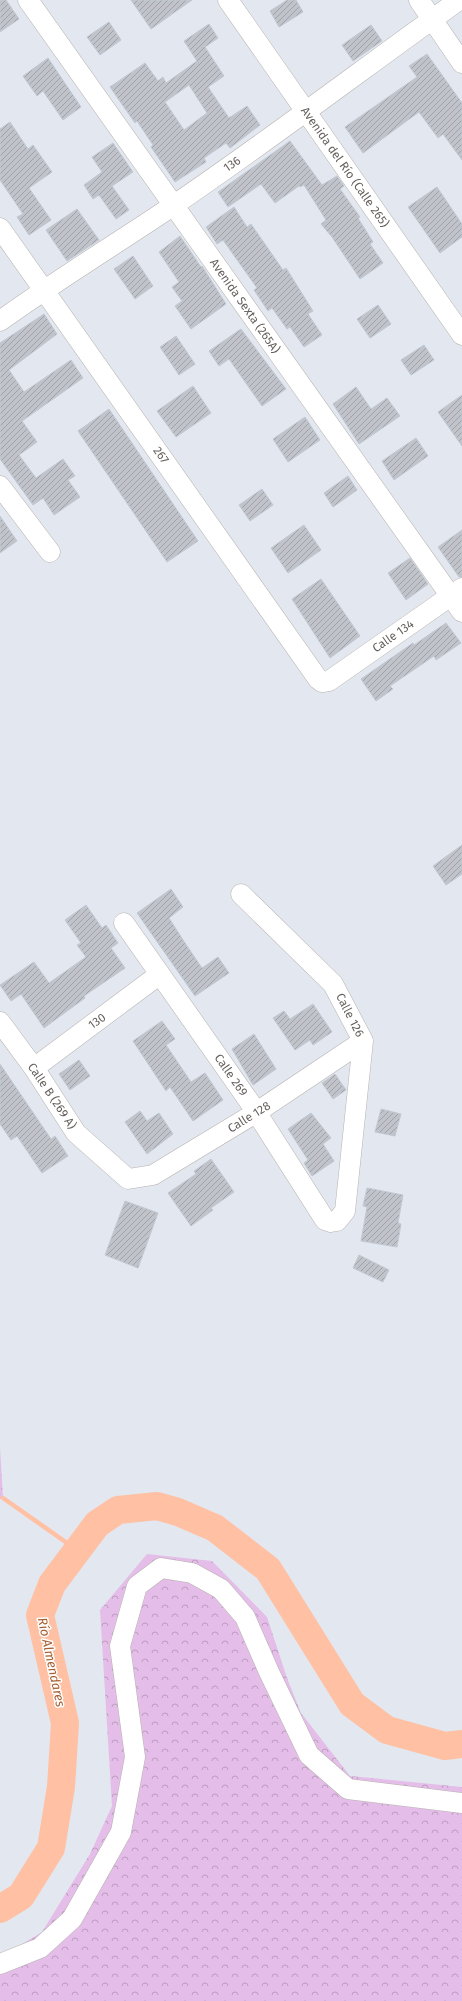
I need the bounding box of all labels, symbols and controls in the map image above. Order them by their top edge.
street label: Avenida del Río (Calle 265) [298,104,392,230]
street label: 136 [221,153,243,175]
street label: Avenida Sexta (265A) [207,256,283,356]
street label: 267 [150,444,172,466]
street label: Calle 134 [370,616,417,655]
street label: Calle 126 [333,991,367,1039]
street label: 130 [86,1010,109,1032]
street label: Calle 269 [211,1051,251,1099]
street label: Calle B (269 A) [25,1060,79,1132]
street label: Calle 128 [225,1098,273,1136]
water label: Río Almendares [35,1616,68,1708]

